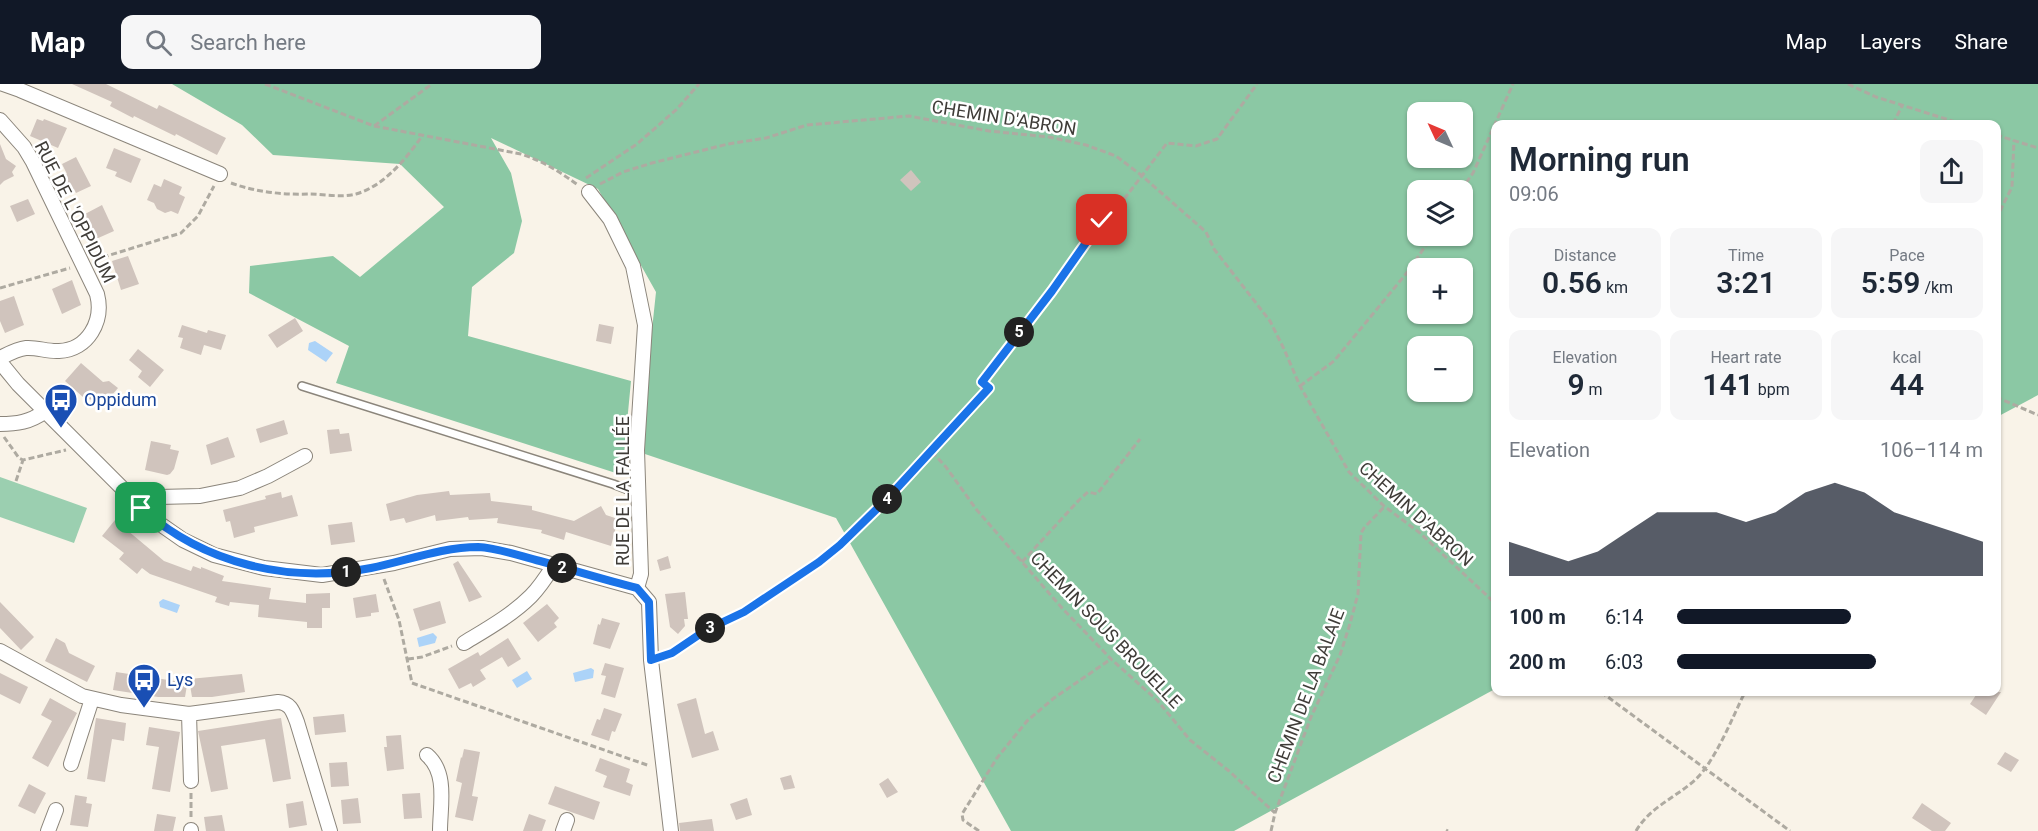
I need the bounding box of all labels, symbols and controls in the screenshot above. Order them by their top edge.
search box [121,15,541,69]
text: Map [30,26,85,59]
icon: search [142,26,175,59]
text: Search here [190,30,306,55]
text: Map [1785,30,1827,54]
text: Layers [1860,30,1921,54]
text: Share [1954,30,2008,54]
street label: CHEMIN D'ABRON [930,96,1078,139]
north arrow [1407,102,1473,168]
map controls [1407,102,1473,402]
street label: RUE DE L'OPPIDUM [31,138,120,286]
text: Morning run [1509,140,1690,179]
button: share [1920,140,1983,203]
button: layers [1407,180,1473,246]
text: 09:06 [1509,182,1559,206]
pin [1076,194,1127,245]
icon: check [1085,203,1118,236]
text: Distance [1554,246,1616,265]
text: Time [1728,246,1764,265]
text: Pace [1889,246,1925,265]
button: + [1407,258,1473,324]
text: 0.56 [1542,265,1602,300]
text: 3:21 [1716,265,1776,300]
text: 5:59 [1861,265,1920,300]
text: km [1602,278,1628,297]
text: /km [1920,278,1953,297]
pin: 5 [1004,317,1034,347]
text: 5 [1014,322,1024,341]
button: − [1407,336,1473,402]
text: Elevation [1553,348,1617,367]
text: Heart rate [1710,348,1782,367]
text: kcal [1893,348,1921,367]
text: 9 [1567,367,1585,402]
text: 141 [1702,367,1754,402]
text: 44 [1890,367,1924,402]
text: m [1585,380,1603,399]
text: bpm [1754,380,1790,399]
bus stop icon: Oppidum [43,382,79,429]
place label: Oppidum [84,389,157,410]
street label: RUE DE LA FALLÉE [612,416,633,566]
text: Elevation [1509,438,1590,462]
text: 106–114 m [1880,438,1983,462]
street label: CHEMIN D'ABRON [1355,457,1478,570]
pin [115,482,166,533]
pin: 4 [872,484,902,514]
text: 4 [882,489,892,508]
icon: arrive [124,491,157,524]
street label: CHEMIN SOUS BROUELLE [1026,547,1186,712]
pin: 2 [547,553,577,583]
pin: 1 [331,557,361,587]
text: 2 [557,558,567,577]
text: 1 [341,562,351,581]
text: 100 m [1509,605,1566,629]
text: 6:14 [1605,605,1644,629]
street label: CHEMIN DE LA BALAIE [1263,606,1348,786]
pin: 3 [695,613,725,643]
text: 3 [705,618,715,637]
text: 200 m [1509,650,1566,674]
text: 6:03 [1605,650,1644,674]
bus stop icon: Lys [126,662,162,709]
place label: Lys [167,669,193,690]

